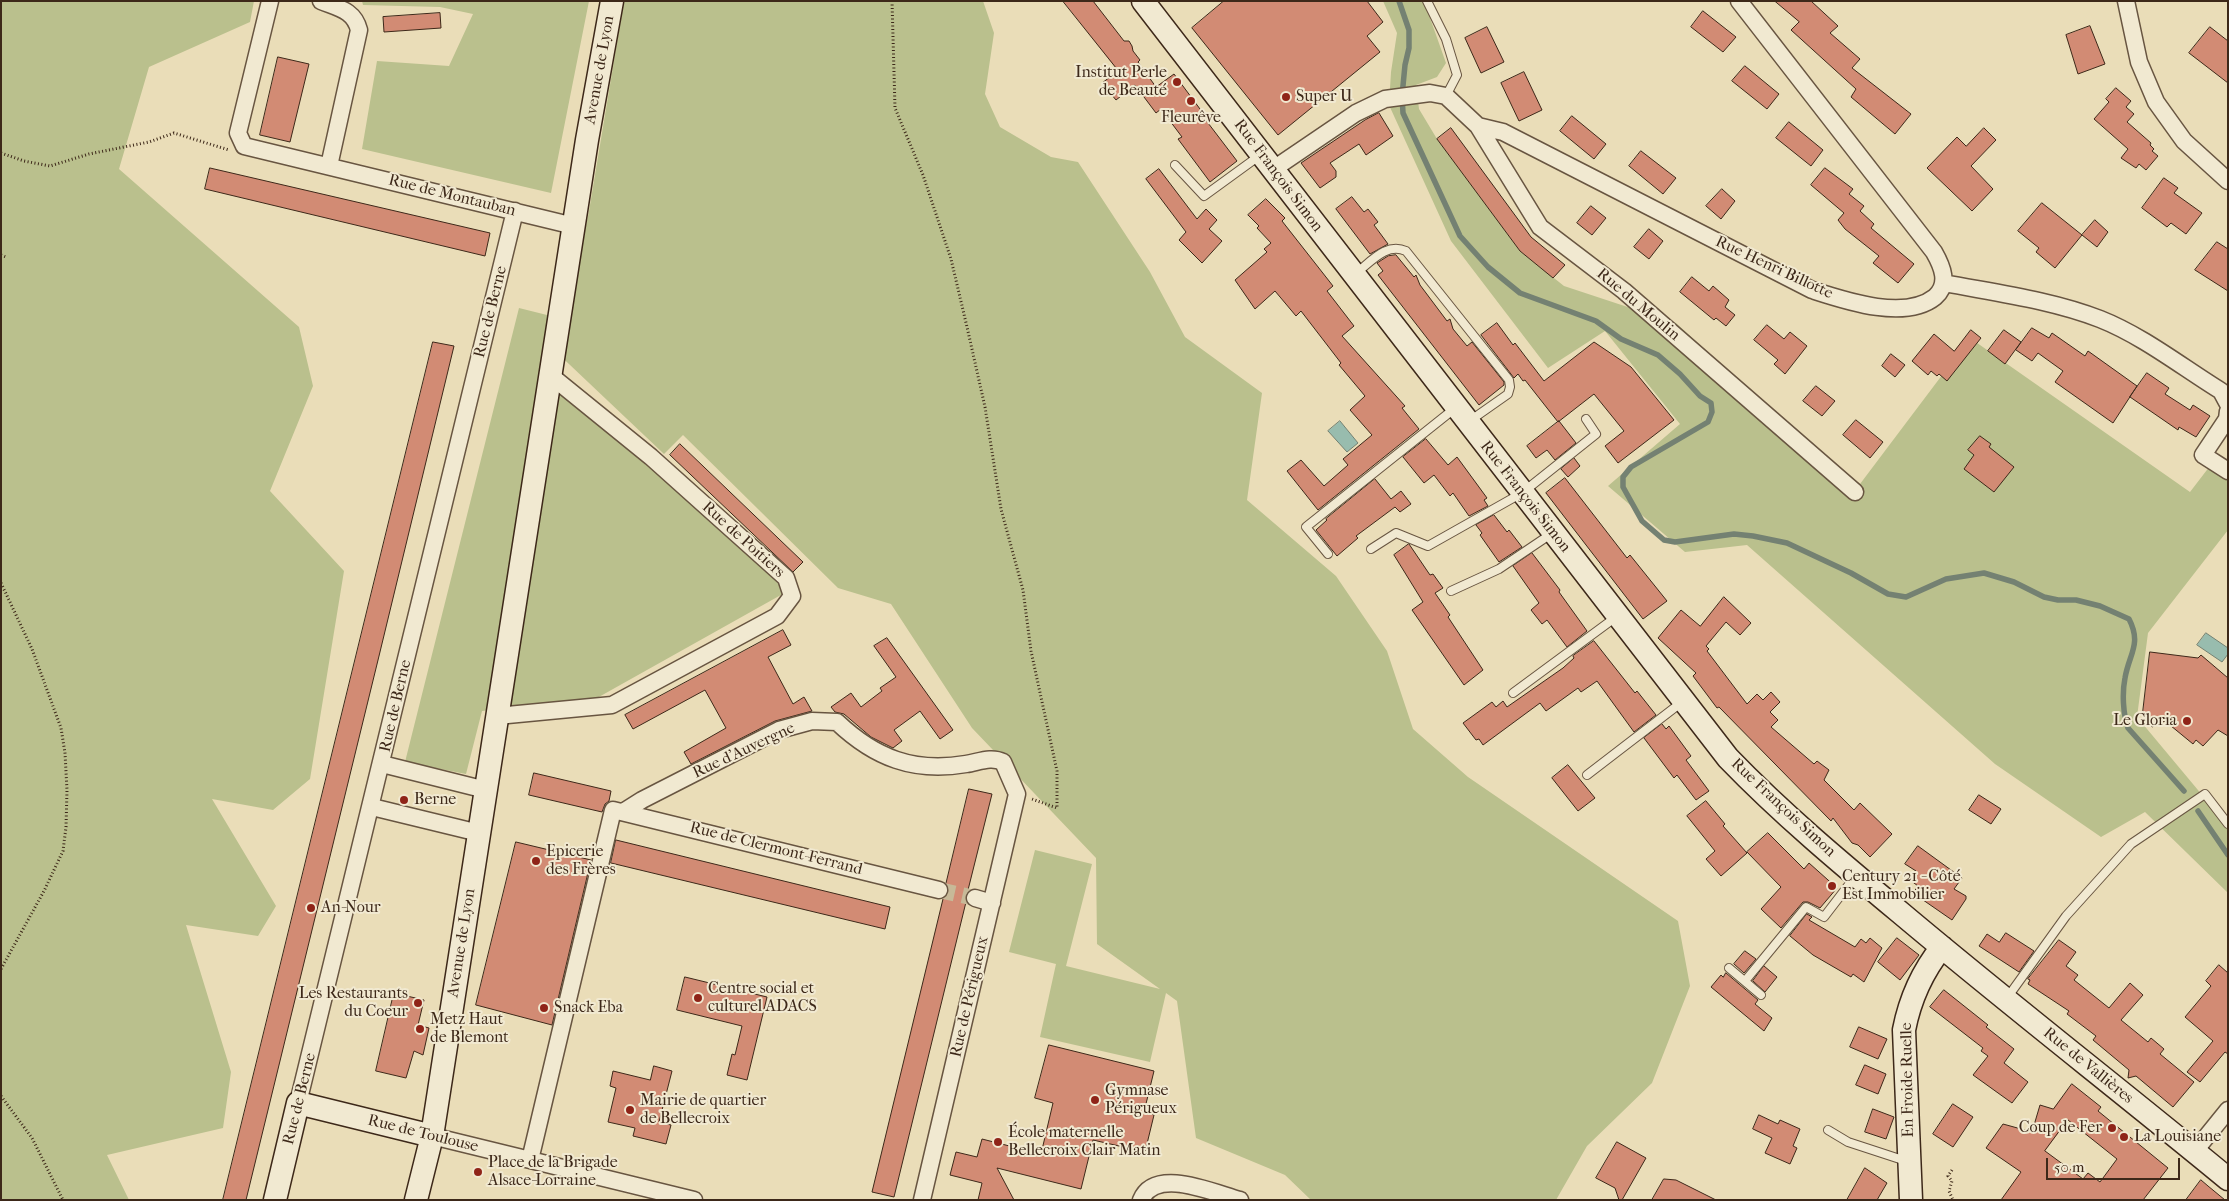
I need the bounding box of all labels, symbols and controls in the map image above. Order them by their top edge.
street label: Avenue de Lyon [581,14,619,126]
place label: Institut Perle de Beauté [1075,63,1167,101]
marker: Institut Perle de Beauté [1171,76,1183,88]
place label: Super U [1296,87,1353,107]
marker: Super U [1280,91,1292,103]
marker: Fleurêve [1185,95,1197,107]
place label: Fleurêve [1161,108,1221,128]
street label: Rue François Simon [1229,116,1327,236]
street label: Rue de Montauban [386,171,518,221]
street label: Rue Henri Billotte [1712,232,1836,304]
street label: Rue de Berne [470,264,512,360]
street label: Rue du Moulin [1592,265,1684,345]
street label: Rue François Simon [1475,437,1575,557]
street label: Rue de Poitiers [698,498,788,582]
street label: Rue de Berne [376,658,416,754]
place label: Le Gloria [2113,711,2177,731]
marker: Le Gloria [2181,715,2193,727]
street label: Rue d'Auvergne [690,719,798,783]
street label: Rue François Simon [1727,755,1839,861]
place label: Berne [414,790,456,810]
marker: Berne [398,794,410,806]
street label: Rue de Clermont-Ferrand [688,818,864,880]
place label: Epicerie des Frères [546,842,616,880]
marker: Epicerie des Frères [530,855,542,867]
place label: Century 21 - Côté Est Immobilier [1842,867,1961,905]
marker: Century 21 - Côté Est Immobilier [1826,880,1838,892]
street label: Avenue de Lyon [444,887,480,999]
place label: An-Nour [321,898,380,918]
marker: An-Nour [305,902,317,914]
street label: Rue de Périgueux [947,935,993,1059]
place label: Centre social et culturel ADACS [708,979,817,1017]
place label: Les Restaurants du Coeur [299,984,408,1022]
marker: Centre social et culturel ADACS [692,992,704,1004]
marker: Les Restaurants du Coeur [412,997,424,1009]
place label: Snack Eba [554,998,623,1018]
marker: Snack Eba [538,1002,550,1014]
place label: Metz Haut de Blemont [430,1010,509,1048]
street label: En Froide Ruelle [1897,1022,1919,1138]
marker: Metz Haut de Blemont [414,1023,426,1035]
street label: Rue de Vallières [2039,1024,2137,1108]
street label: Rue de Berne [279,1051,321,1147]
place label: Gymnase Périgueux [1105,1081,1177,1119]
place label: Mairie de quartier de Bellecroix [640,1091,766,1129]
marker: Gymnase Périgueux [1089,1094,1101,1106]
marker: Mairie de quartier de Bellecroix [624,1104,636,1116]
street label: Rue de Toulouse [366,1111,480,1157]
place label: Coup de Fer [2019,1118,2102,1138]
marker: Coup de Fer [2106,1122,2118,1134]
place label: École maternelle Bellecroix Clair Matin [1008,1123,1160,1161]
place label: La Louisiane [2134,1127,2221,1147]
marker: La Louisiane [2118,1131,2130,1143]
marker: École maternelle Bellecroix Clair Matin [992,1136,1004,1148]
scale bar [2049,1148,2183,1180]
place label: Place de la Brigade Alsace-Lorraine [488,1153,618,1191]
text: 50 m [2054,1158,2084,1176]
marker: Place de la Brigade Alsace-Lorraine [472,1166,484,1178]

